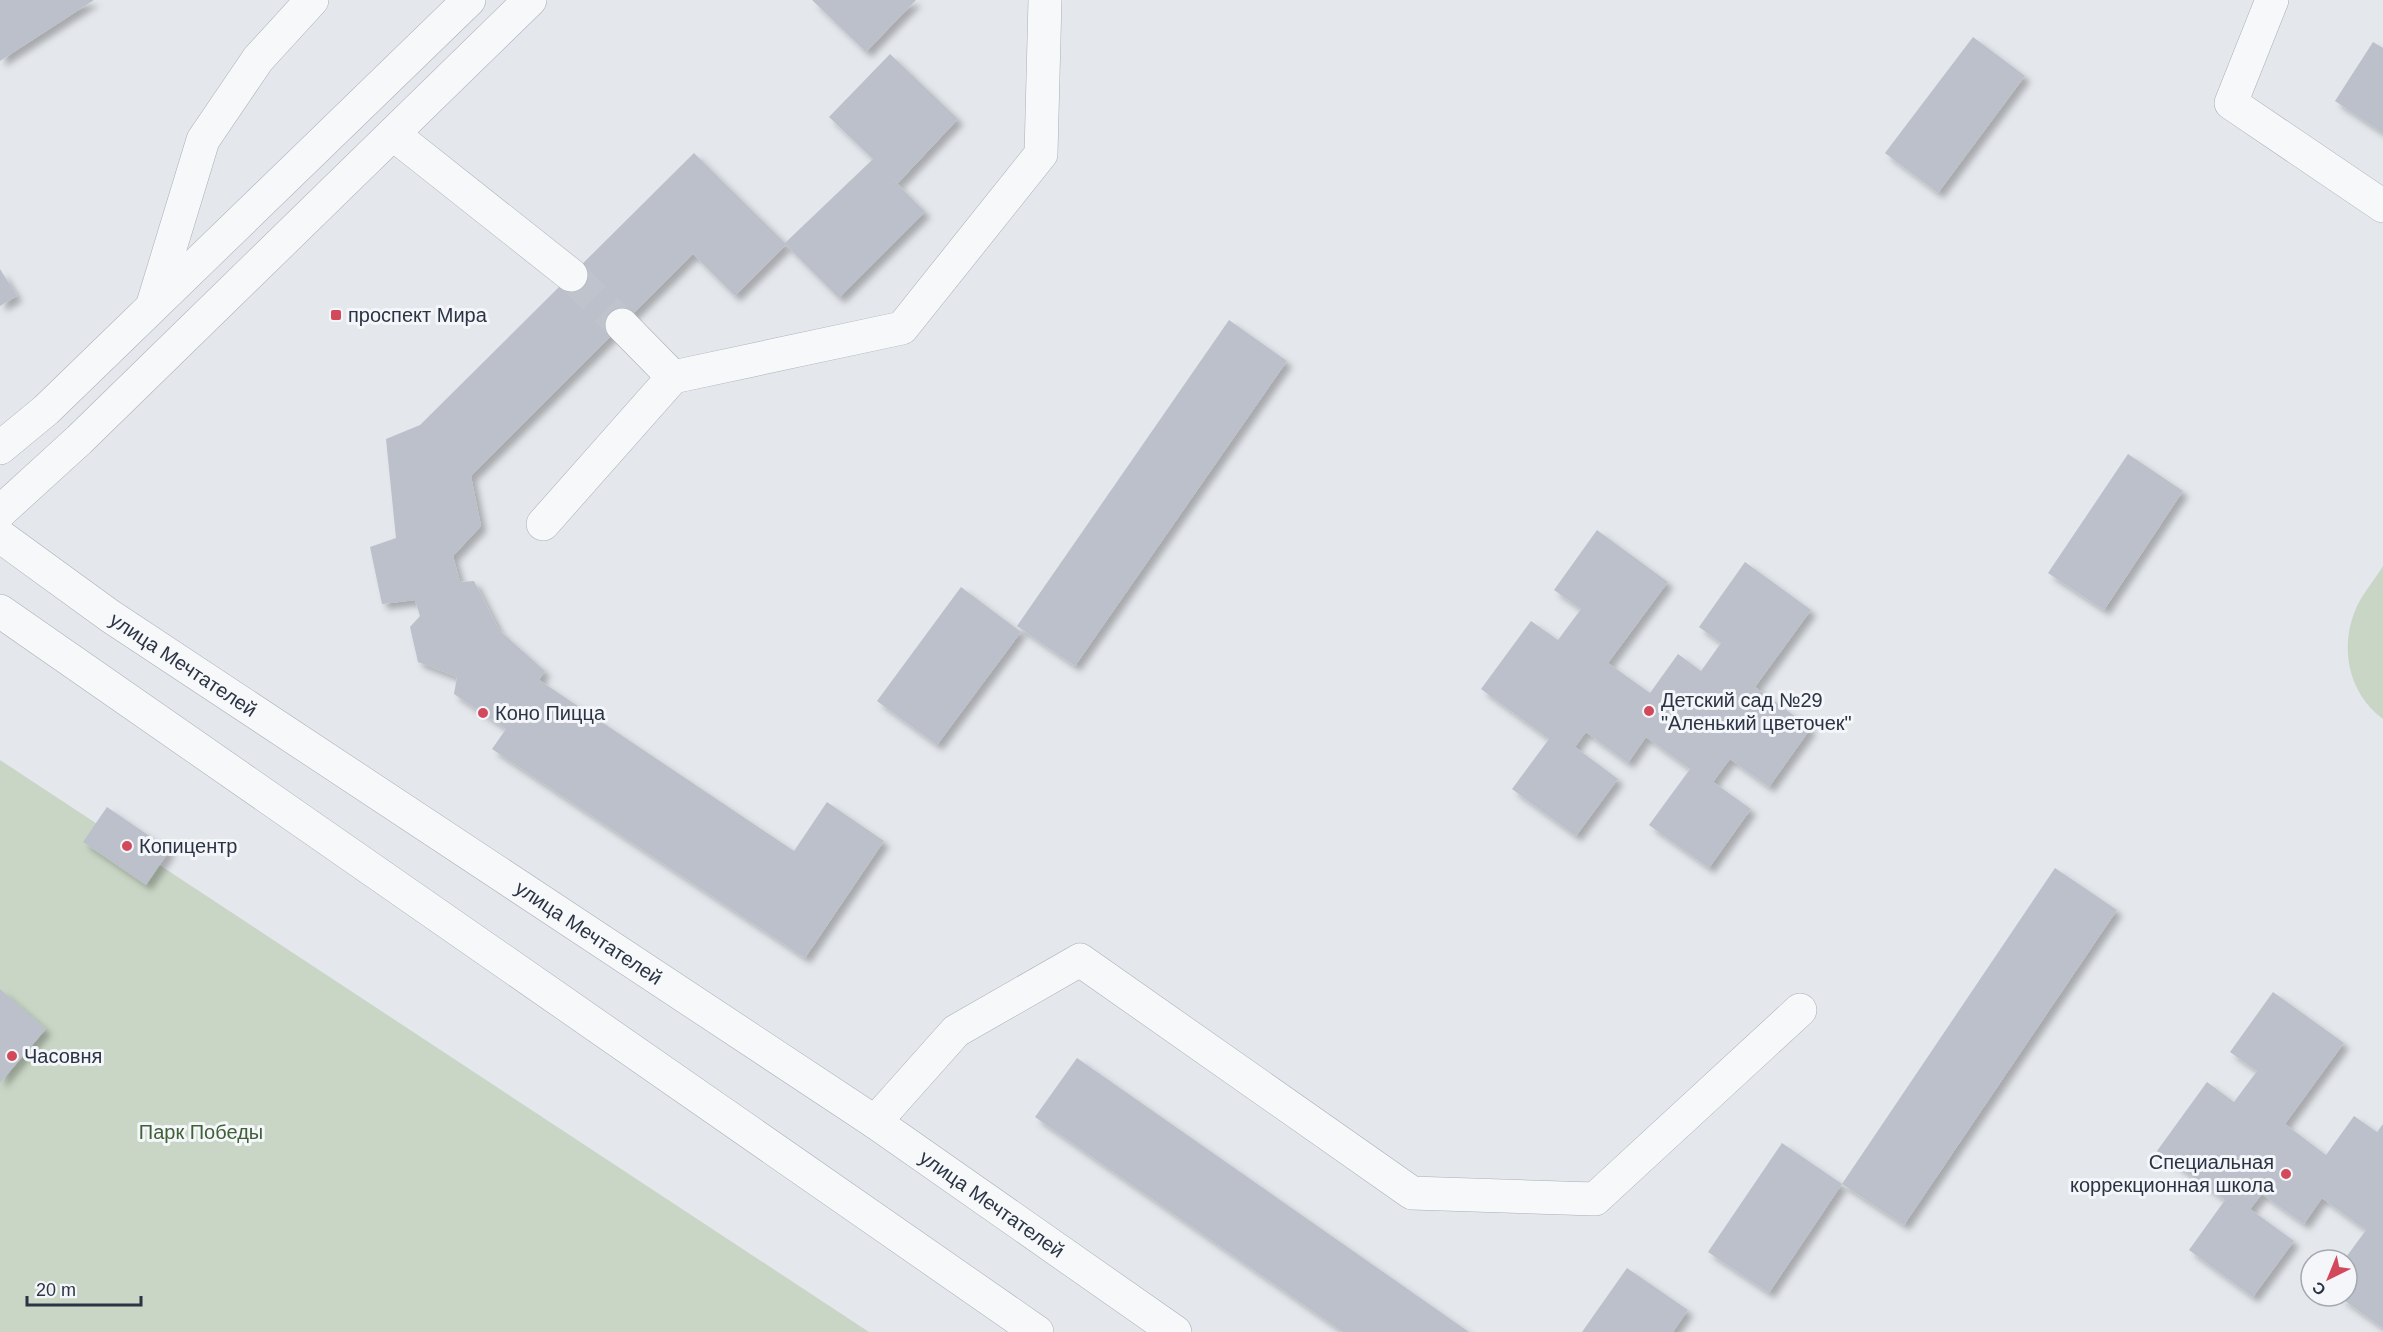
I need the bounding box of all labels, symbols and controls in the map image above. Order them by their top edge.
place label: проспект Мира [348,304,488,326]
marker: проспект Мира [329,308,343,322]
street label: улица Мечтателей [106,608,261,721]
place label: Детский сад №29 "Аленький цветочек" [1661,689,1852,734]
place label: Коно Пицца [495,702,606,724]
marker: Детский сад №29 "Аленький цветочек" [1642,704,1656,718]
marker: Коно Пицца [476,706,490,720]
place label: Копицентр [139,835,237,857]
marker: Копицентр [120,839,134,853]
street label: улица Мечтателей [511,876,666,989]
place label: Часовня [24,1045,102,1067]
marker: Часовня [5,1049,19,1063]
park label: Парк Победы [139,1121,263,1143]
street label: улица Мечтателей [915,1146,1068,1262]
place label: Специальная коррекционная школа [2070,1151,2275,1196]
marker: Специальная коррекционная школа [2279,1167,2293,1181]
north arrow [2299,1248,2359,1308]
scale bar [27,1269,141,1307]
text: С [2309,1278,2329,1299]
text: 20 m [36,1280,76,1300]

